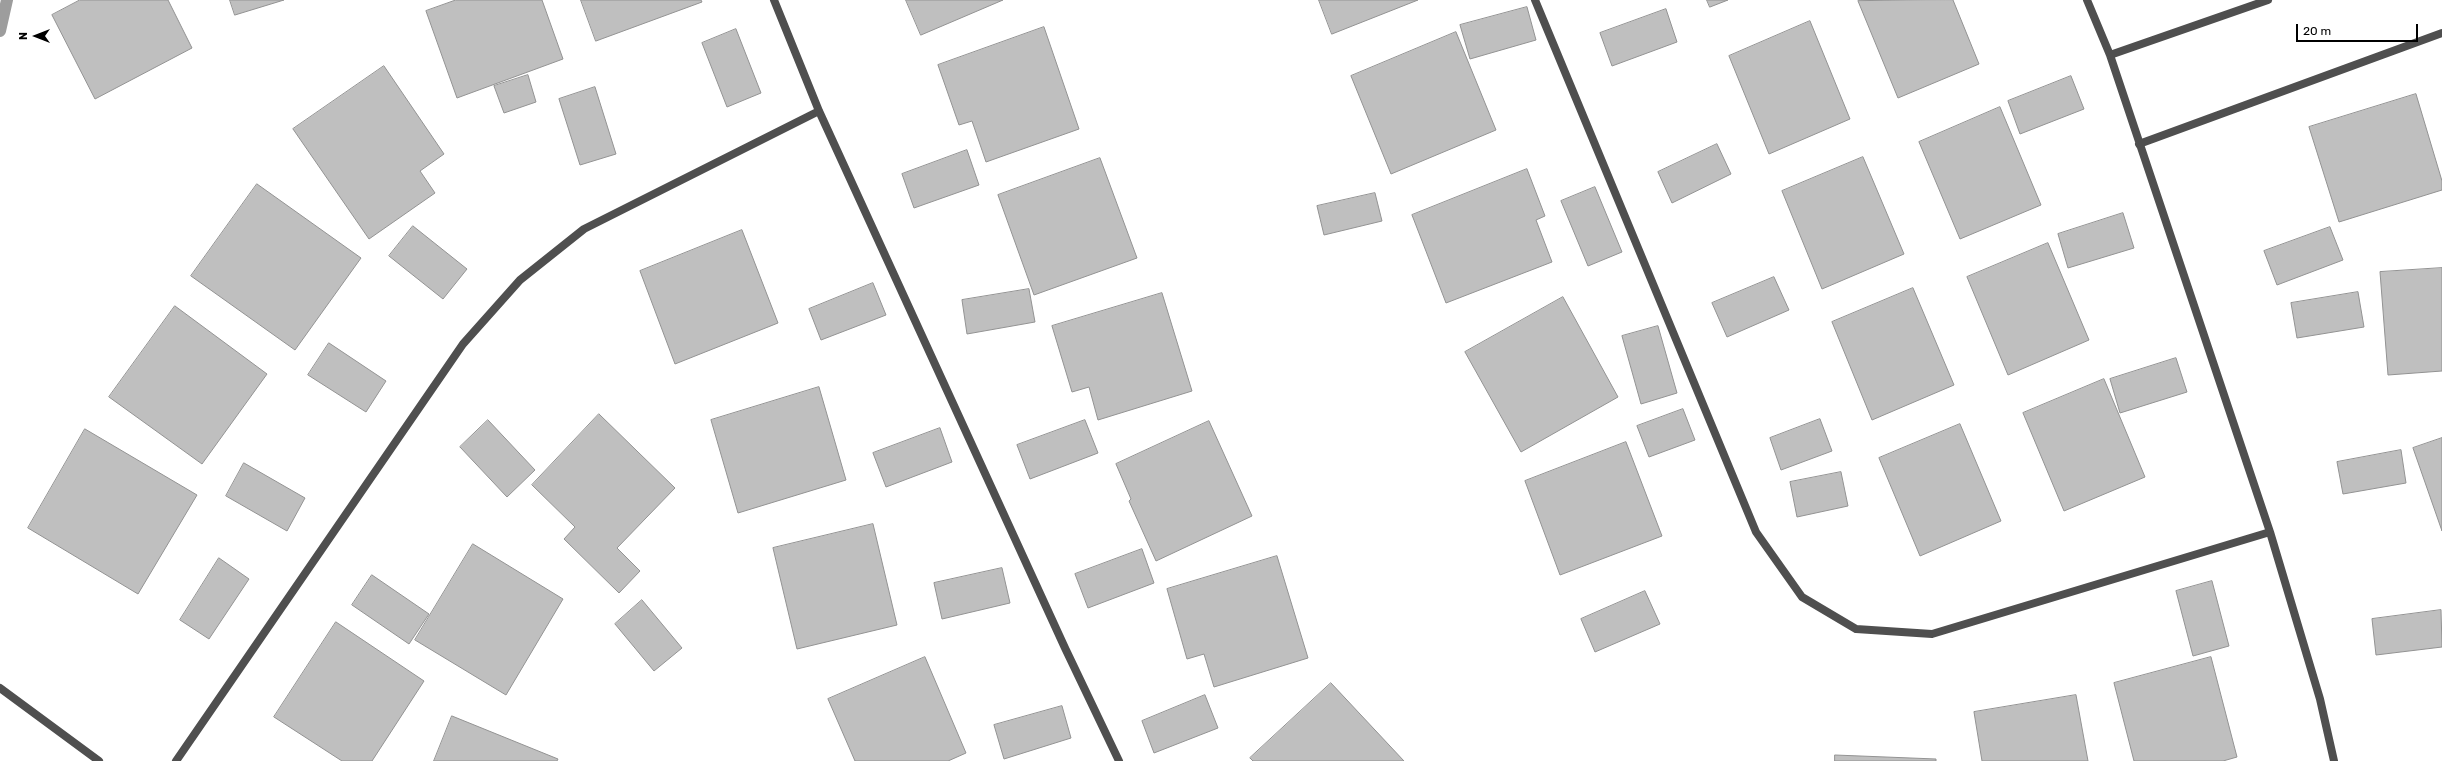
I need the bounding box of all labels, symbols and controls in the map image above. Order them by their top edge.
north arrow [16,16,56,56]
scale bar [2298,16,2420,42]
text: 20 m [2303,24,2331,38]
text: N [17,32,30,40]

